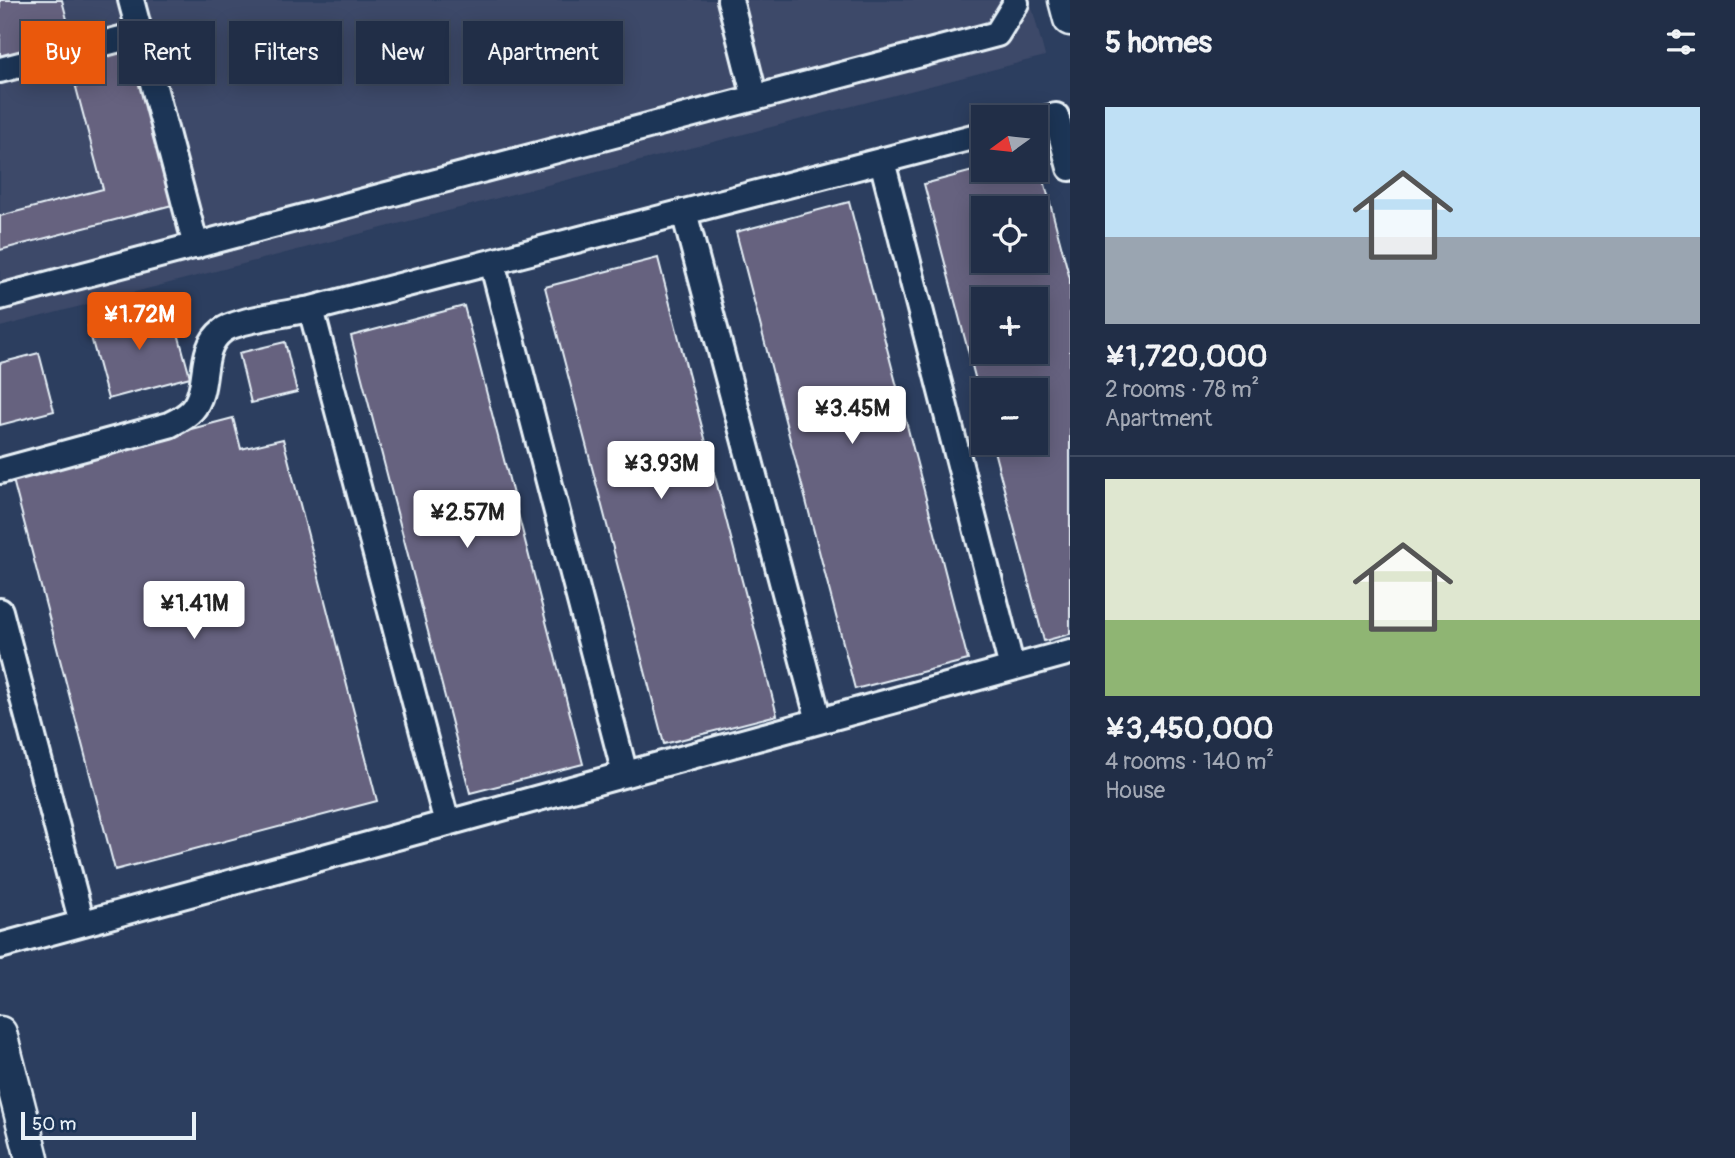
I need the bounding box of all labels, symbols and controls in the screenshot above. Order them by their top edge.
chip: Buy [21,21,105,84]
chip: Rent [119,21,215,84]
chip: Filters [229,21,342,84]
chip: New [356,21,449,84]
chip: Apartment [463,21,623,84]
icon: filters [1662,23,1700,61]
text: 5 homes [1105,24,1212,61]
north arrow [971,105,1048,182]
map controls [971,105,1048,455]
icon: home [1340,152,1466,278]
button: locate [971,196,1048,273]
button: + [971,287,1048,364]
pin: ¥1.72M [82,292,196,352]
text: ¥1.72M [103,300,175,329]
text: ¥1,720,000 [1105,338,1267,375]
text: 2 rooms · 78 m² [1105,375,1259,404]
button: − [971,378,1048,455]
pin: ¥3.45M [795,386,909,446]
text: ¥3.45M [814,394,890,423]
text: Apartment [1105,404,1212,433]
pin: ¥3.93M [604,442,718,501]
text: ¥3.93M [623,449,699,478]
pin: ¥2.57M [410,490,524,550]
text: ¥2.57M [429,498,505,527]
icon: home [1340,524,1466,650]
pin: ¥1.41M [137,582,251,641]
text: ¥1.41M [160,589,228,618]
text: ¥3,450,000 [1105,710,1273,747]
text: 4 rooms · 140 m² [1105,747,1274,776]
text: House [1105,776,1165,805]
scale bar [21,1109,196,1141]
text: 50 m [32,1112,76,1136]

